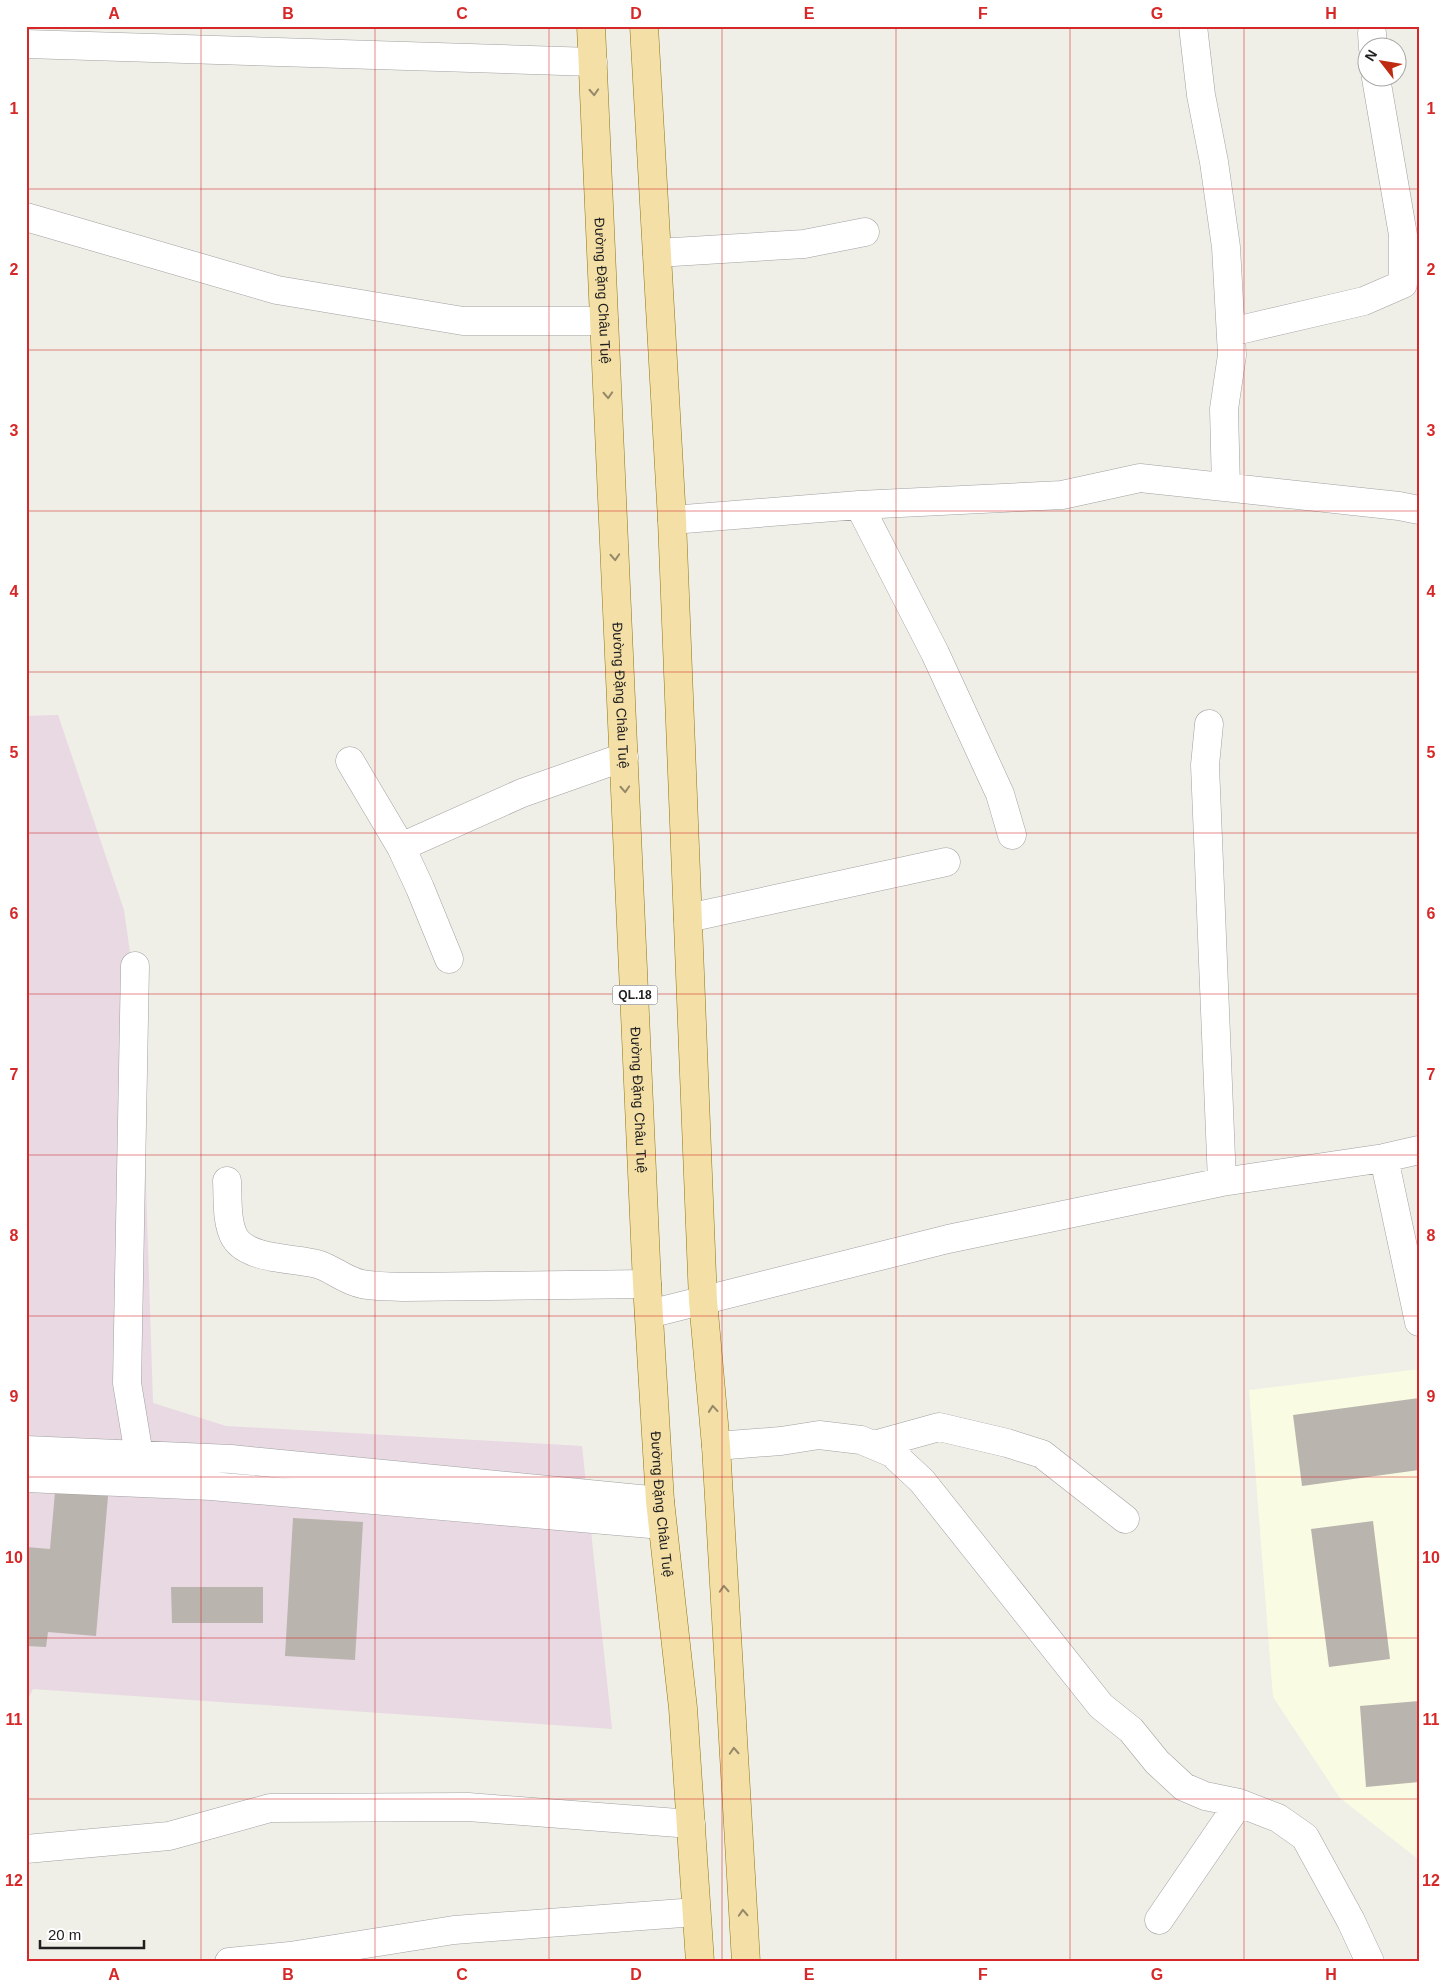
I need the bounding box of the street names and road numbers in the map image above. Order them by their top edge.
street label: Đường Đặng Châu Tuệ [592,217,614,364]
street label: Đường Đặng Châu Tuệ [610,622,632,769]
road number: QL.18 [612,986,658,1004]
street label: Đường Đặng Châu Tuệ [628,1026,650,1174]
street label: Đường Đặng Châu Tuệ [648,1431,676,1578]

